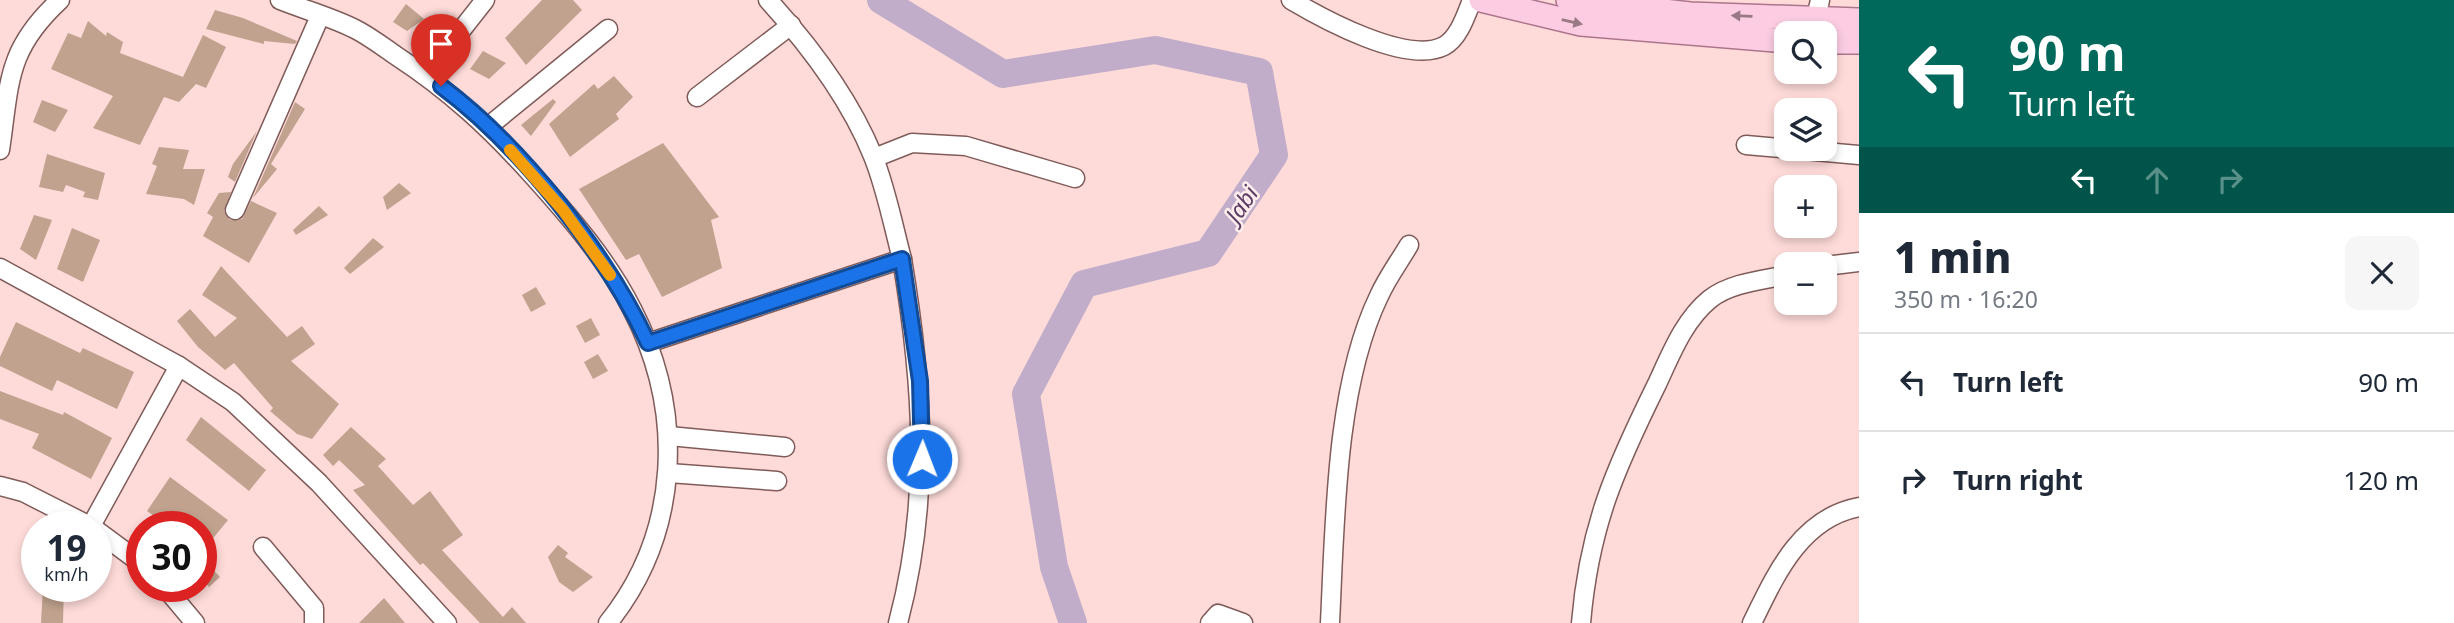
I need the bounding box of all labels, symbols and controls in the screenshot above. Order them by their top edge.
one-way arrow [1731,10,1753,22]
pin [411,14,471,86]
one-way arrow [1561,16,1583,27]
text: 90 m [2009,19,2126,85]
map controls [1774,21,1837,315]
button: search [1774,21,1837,84]
icon: arrive [422,25,460,63]
icon: left [1894,28,1985,119]
text: Turn left [2009,82,2135,125]
button: layers [1774,98,1837,161]
icon: left [2065,161,2103,199]
icon: ahead [2138,161,2176,199]
icon: right [2211,161,2249,199]
button: + [1774,175,1837,238]
water label: Jabi [1215,178,1266,232]
text: 1 min [1894,228,2011,285]
button: close [2345,236,2419,310]
button: − [1774,252,1837,315]
text: 350 m · 16:20 [1894,283,2038,315]
icon: left [1894,363,1932,401]
text: Turn left [1953,364,2064,400]
text: 90 m [2358,364,2419,400]
position arrow [885,422,959,496]
icon: right [1894,461,1932,499]
text: Turn right [1953,462,2083,498]
text: 120 m [2343,462,2419,498]
speed limit sign: 30 [126,511,217,602]
text: 19 [46,524,87,571]
text: km/h [44,562,89,586]

